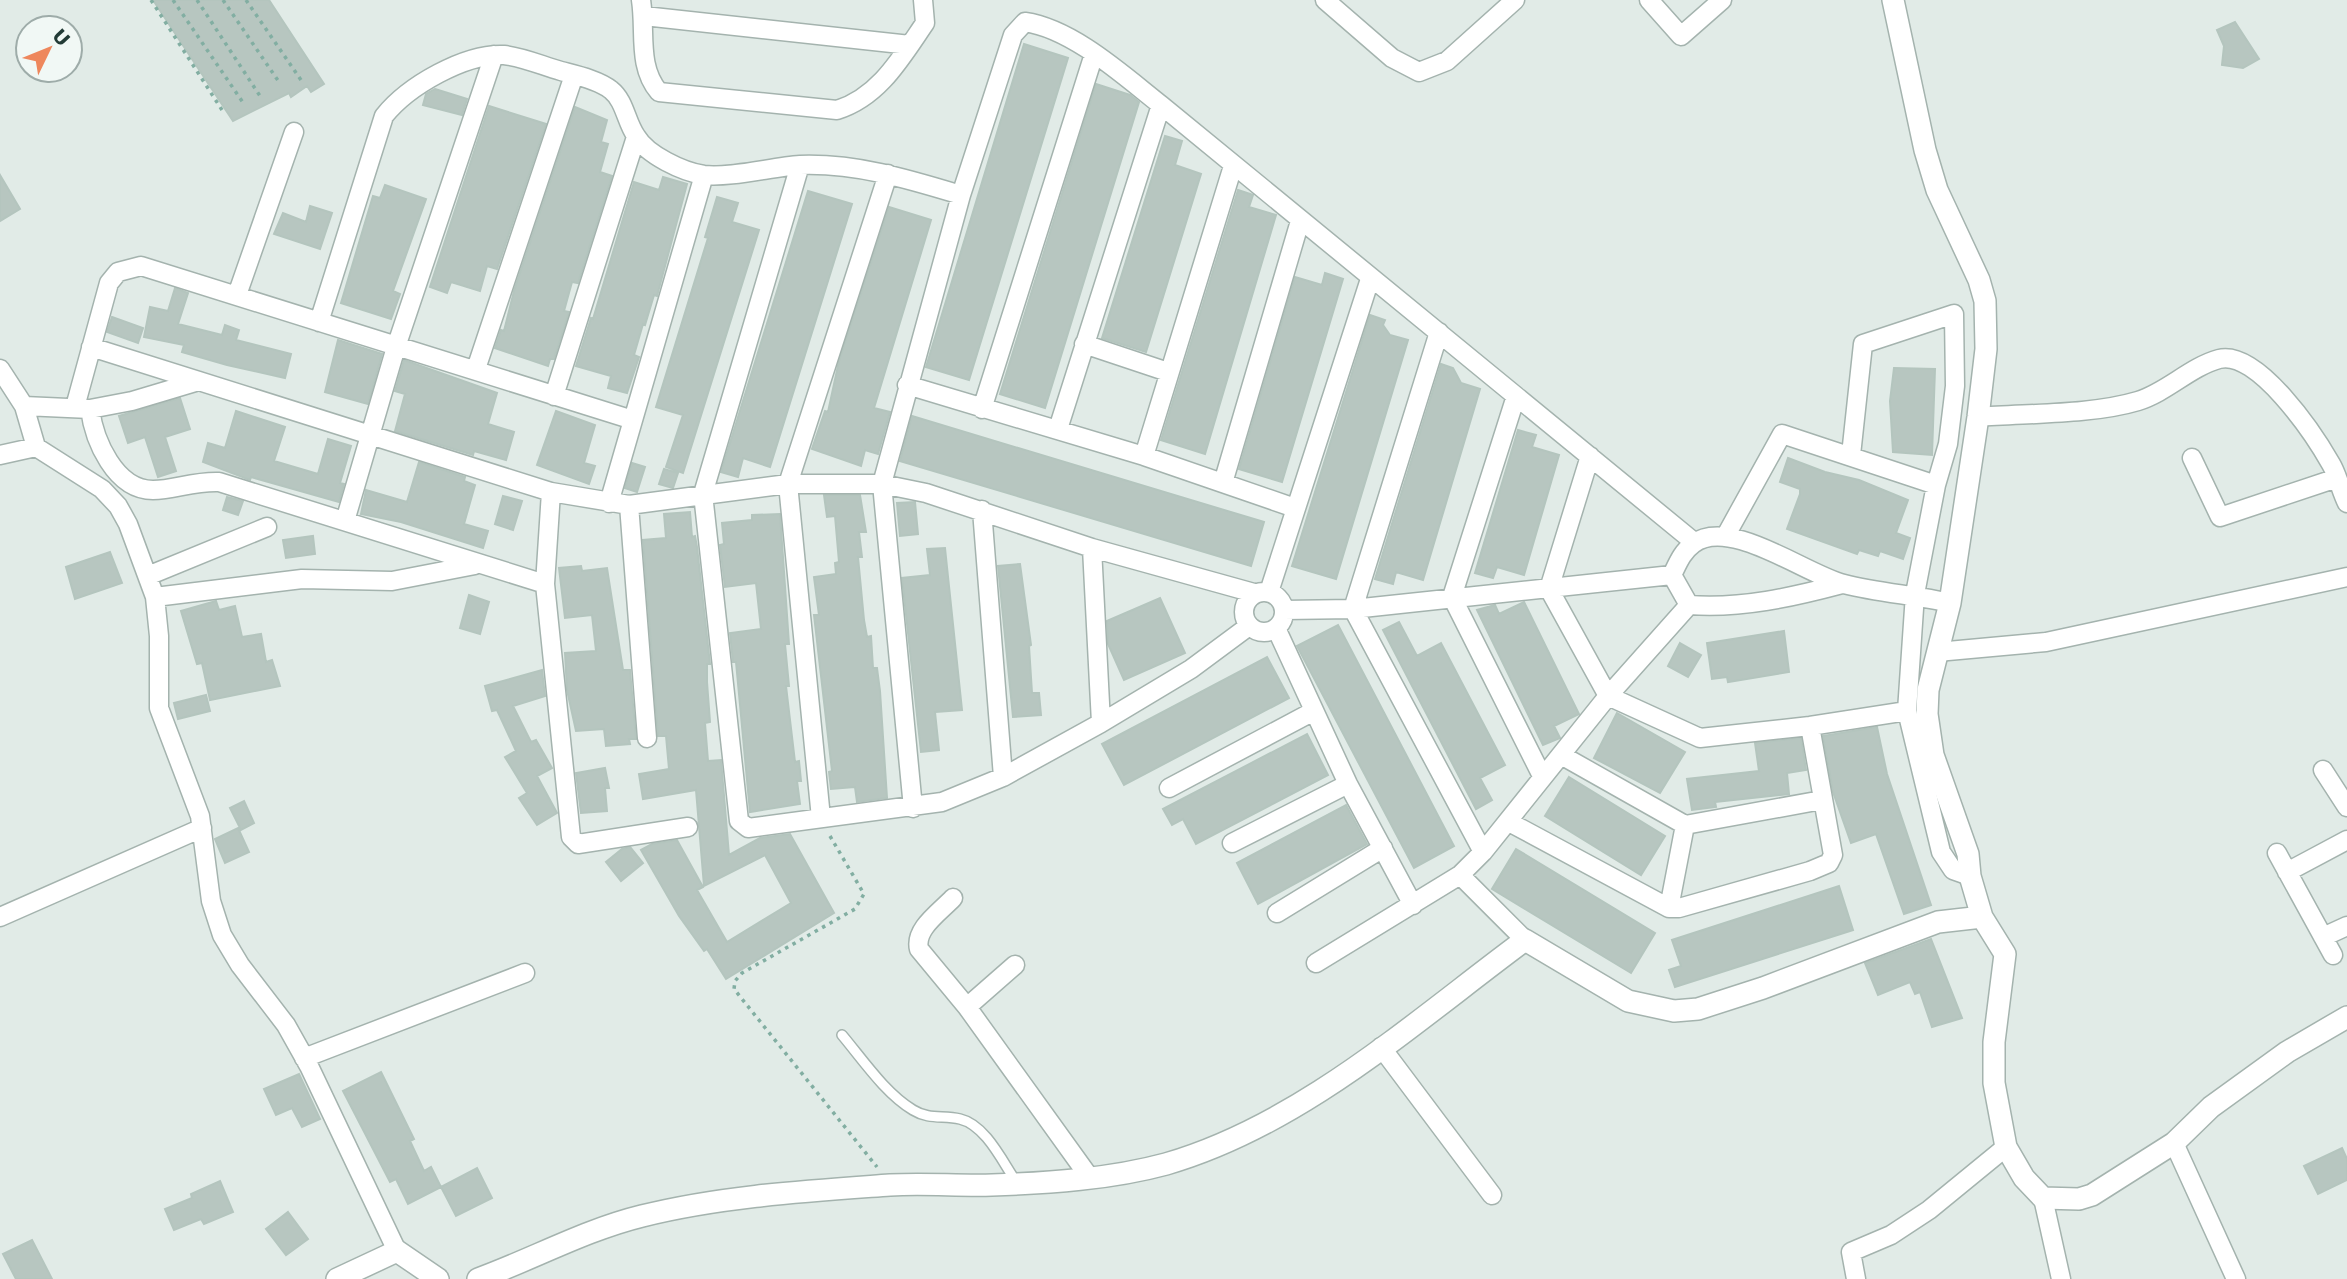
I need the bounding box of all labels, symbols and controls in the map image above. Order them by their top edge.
north arrow [14,14,84,84]
text: U [48,24,75,51]

